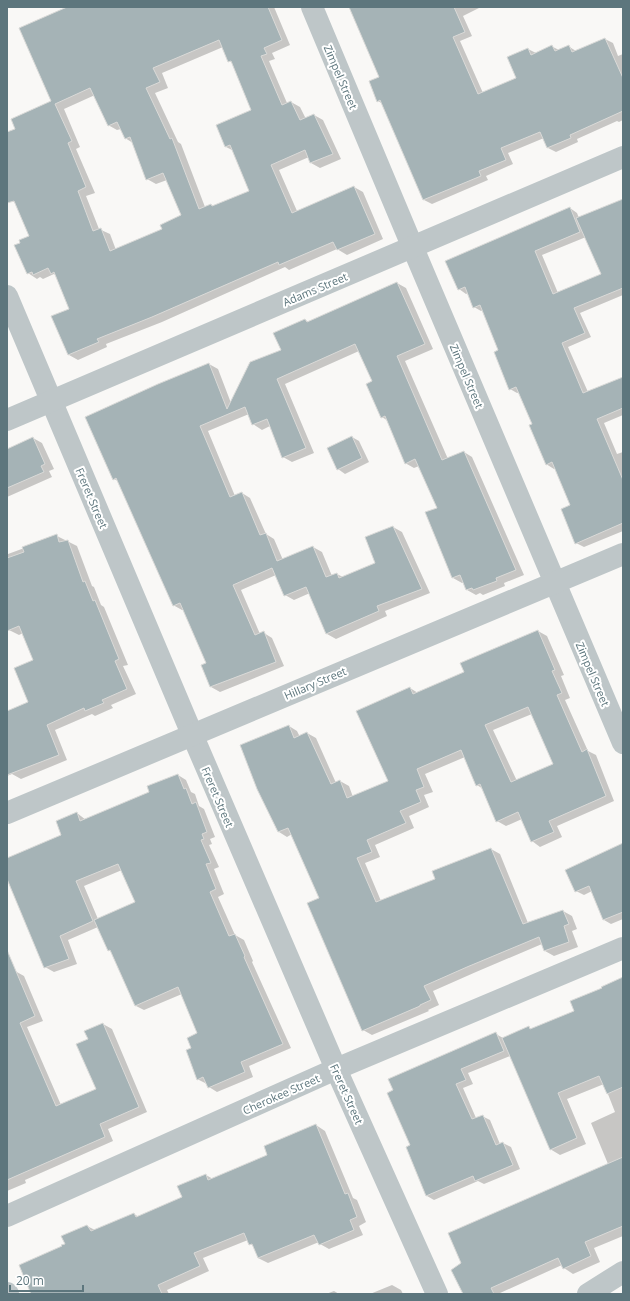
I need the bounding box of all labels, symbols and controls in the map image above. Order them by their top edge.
street label: Zimpel Street [321,43,361,112]
street label: Adams Street [280,269,350,309]
street label: Zimpel Street [447,342,487,411]
street label: Freret Street [72,465,112,531]
street label: Zimpel Street [573,640,613,709]
street label: Hillary Street [282,663,348,703]
street label: Freret Street [198,764,238,830]
street label: Freret Street [327,1061,367,1127]
street label: Cherokee Street [240,1070,322,1118]
scale bar [10,1267,83,1293]
text: 20 m [16,1272,44,1289]

